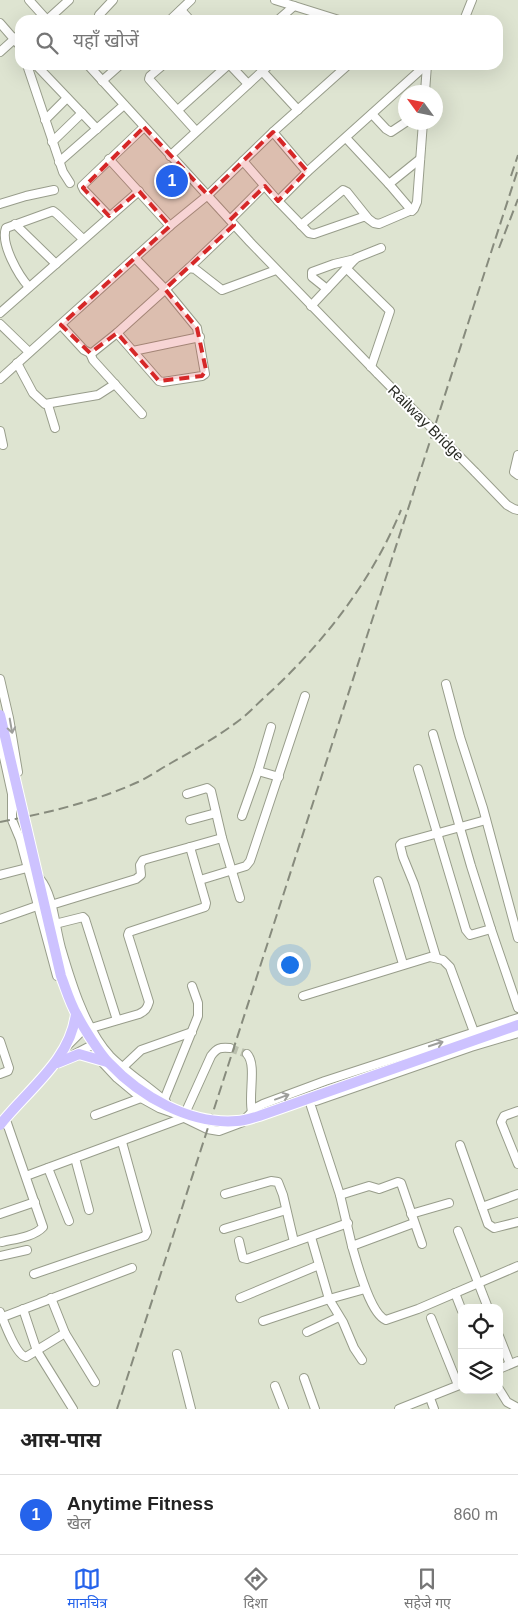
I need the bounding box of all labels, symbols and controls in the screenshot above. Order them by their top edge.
search box [15,15,503,70]
icon: search [33,29,61,57]
text: यहाँ खोजें [73,30,139,51]
north arrow [398,85,443,130]
pin: 1 [156,162,188,200]
street label: Railway Bridge [385,381,468,464]
one-way arrow [6,718,16,734]
your location [277,952,303,978]
one-way arrow [427,1039,443,1049]
one-way arrow [274,1092,289,1101]
map controls [458,1304,503,1394]
button: locate [458,1304,503,1349]
button: layers [458,1349,503,1394]
text: आस-पास [20,1428,101,1451]
text: Anytime Fitness [67,1493,214,1514]
text: 1 [32,1506,40,1523]
text: 860 m [454,1506,498,1523]
text: खेल [67,1515,91,1532]
tab: मानचित्र [67,1565,107,1614]
tab: दिशा [242,1565,270,1614]
tab: सहेजे गए [404,1565,451,1614]

